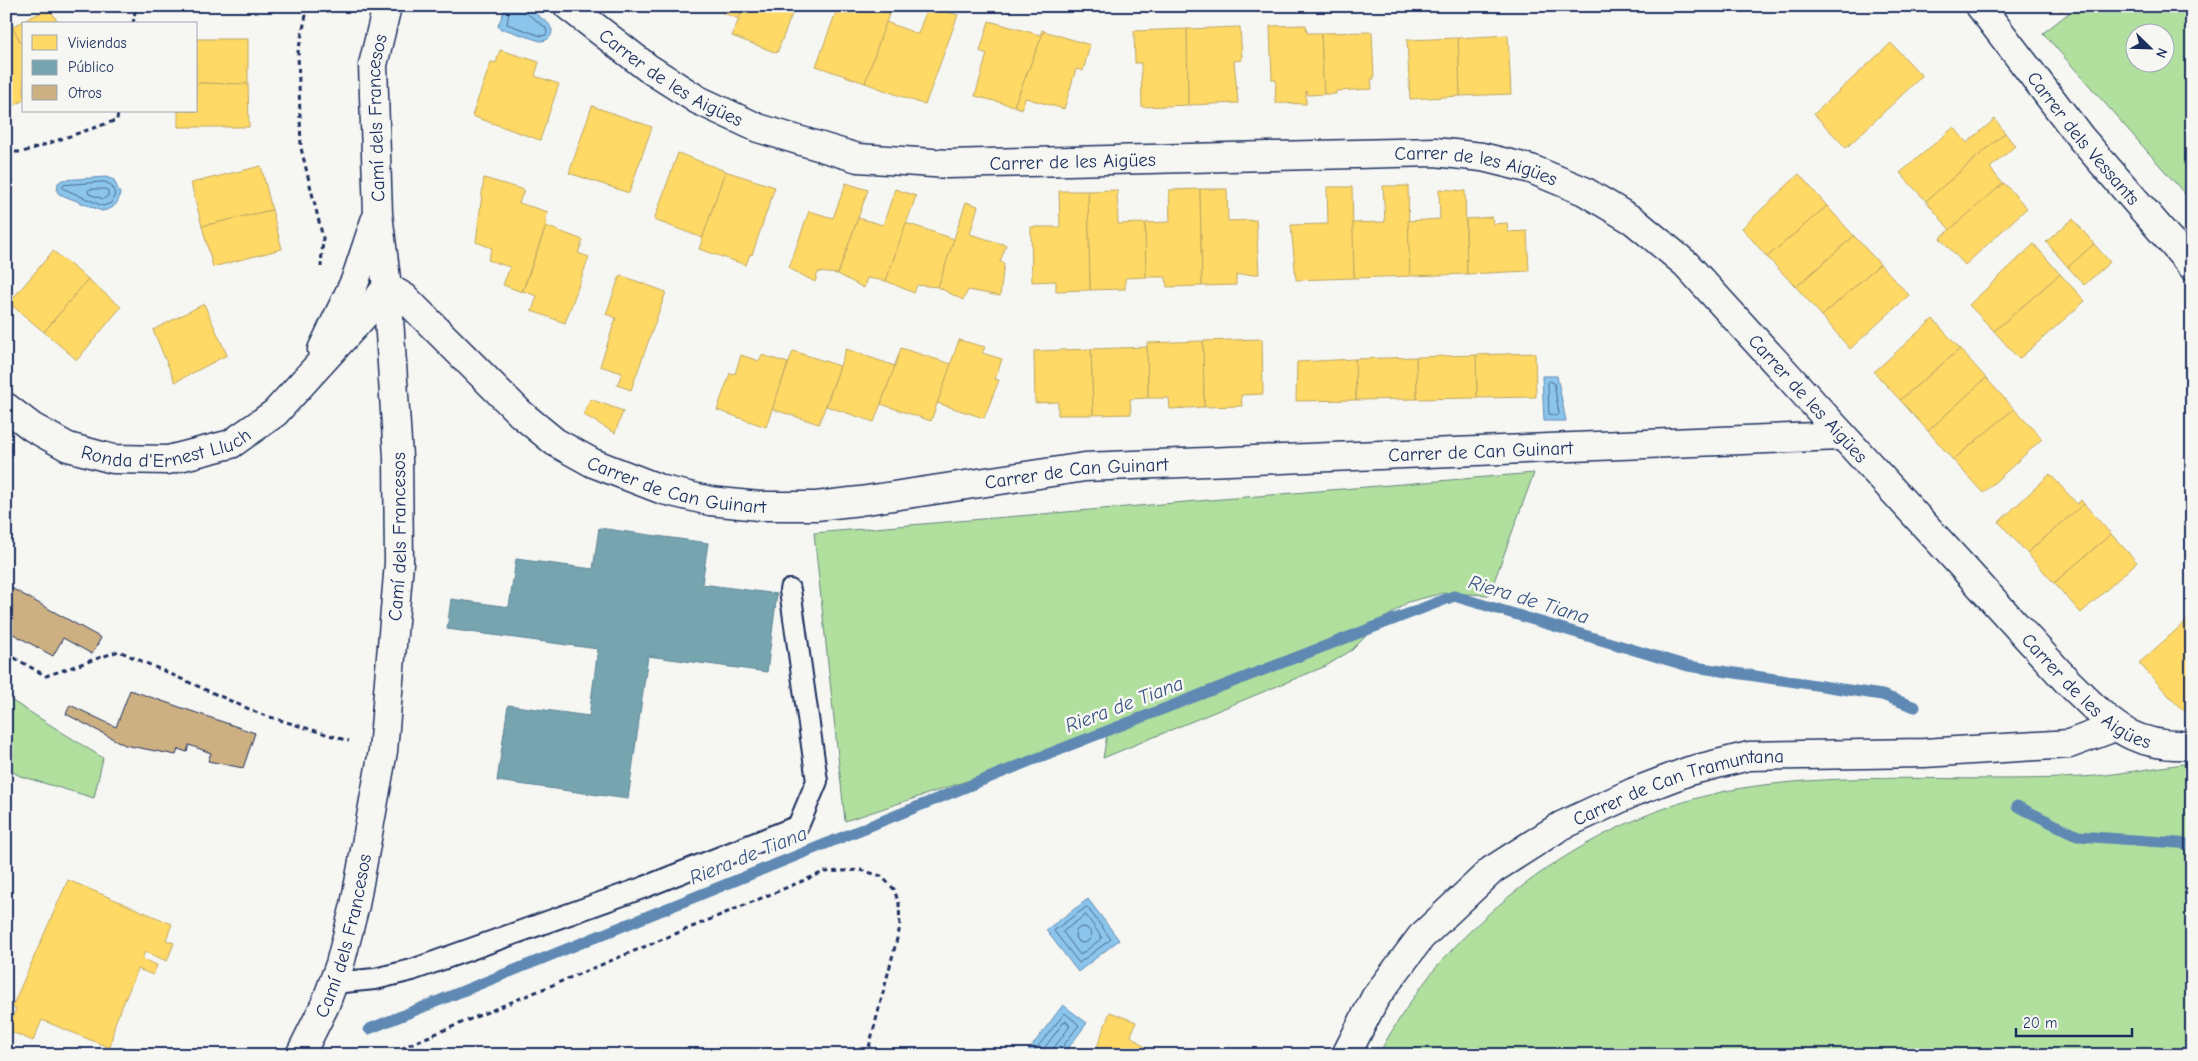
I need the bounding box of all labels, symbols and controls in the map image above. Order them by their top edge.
legend [22,22,198,112]
north arrow [2126,22,2176,72]
street label: Carrer de les Aigües [595,24,746,131]
street label: Camí dels Francesos [362,32,392,202]
text: Viviendas [68,34,127,52]
text: N [2152,45,2171,60]
text: Público [68,58,114,76]
street label: Carrer dels Vessants [2022,68,2144,210]
text: Otros [68,84,102,102]
street label: Carrer de les Aigües [1394,142,1561,191]
street label: Carrer de les Aigües [989,149,1156,175]
street label: Carrer de les Aigües [1744,330,1872,468]
street label: Ronda d'Ernest Lluch [79,424,255,472]
street label: Carrer de Can Guinart [1388,437,1574,467]
street label: Camí dels Francesos [384,451,411,622]
street label: Carrer de Can Guinart [584,452,767,518]
street label: Carrer de Can Guinart [983,454,1169,494]
water label: Riera de Tiana [1466,570,1592,629]
street label: Carrer de les Aigües [2017,629,2153,754]
water label: Riera de Tiana [1062,671,1186,738]
street label: Carrer de Can Tramuntana [1570,745,1784,831]
water label: Riera de Tiana [686,821,810,889]
street label: Camí dels Francesos [311,852,376,1021]
scale bar [2016,1006,2132,1038]
text: 20 m [2023,1014,2057,1032]

